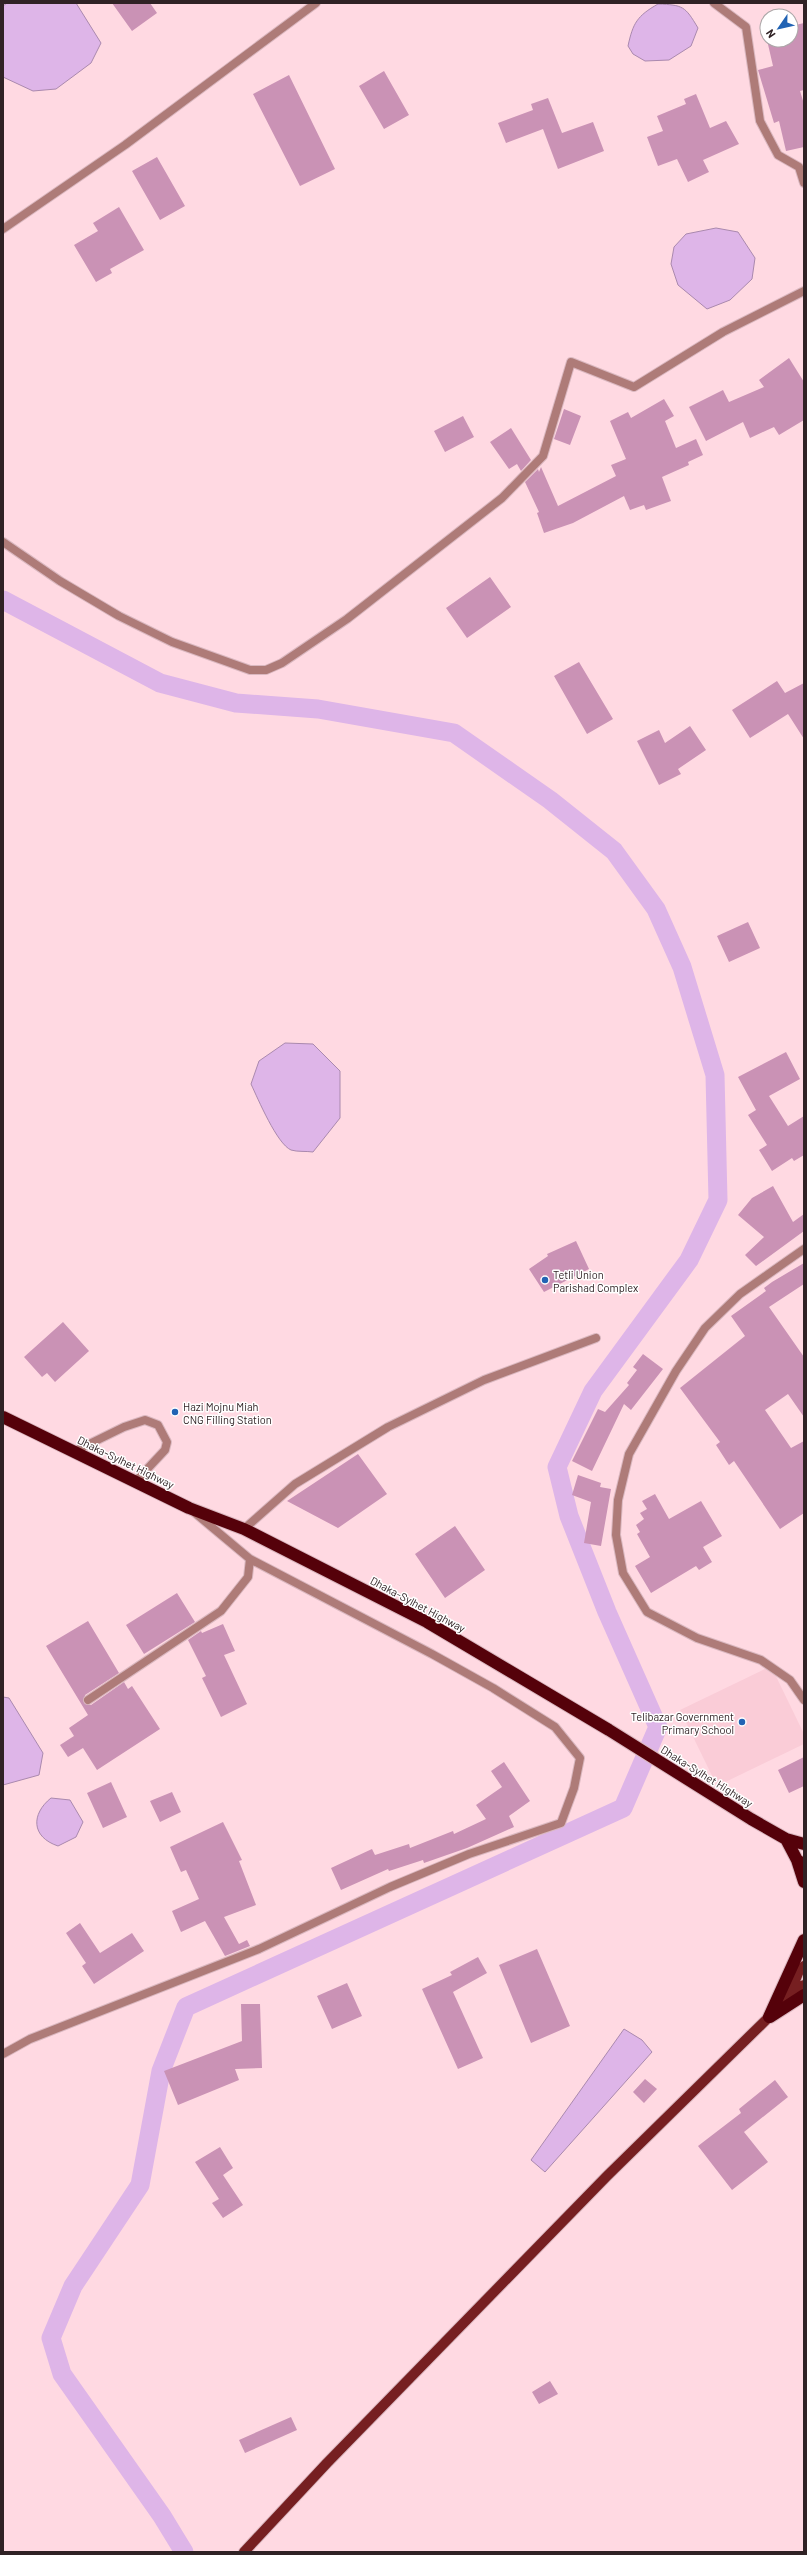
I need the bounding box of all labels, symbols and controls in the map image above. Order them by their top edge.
north arrow [759,8,799,48]
text: N [763,27,778,41]
place label: Tetli Union Parishad Complex [553,1268,638,1294]
marker: Tetli Union Parishad Complex [540,1275,550,1285]
place label: Hazi Mojnu Miah CNG Filling Station [183,1400,272,1426]
marker: Hazi Mojnu Miah CNG Filling Station [170,1407,180,1417]
street label: Dhaka-Sylhet Highway [76,1433,176,1491]
street label: Dhaka-Sylhet Highway [368,1573,468,1635]
place label: Telibazar Government Primary School [631,1710,734,1736]
marker: Telibazar Government Primary School [737,1717,747,1727]
street label: Dhaka-Sylhet Highway [659,1742,755,1810]

